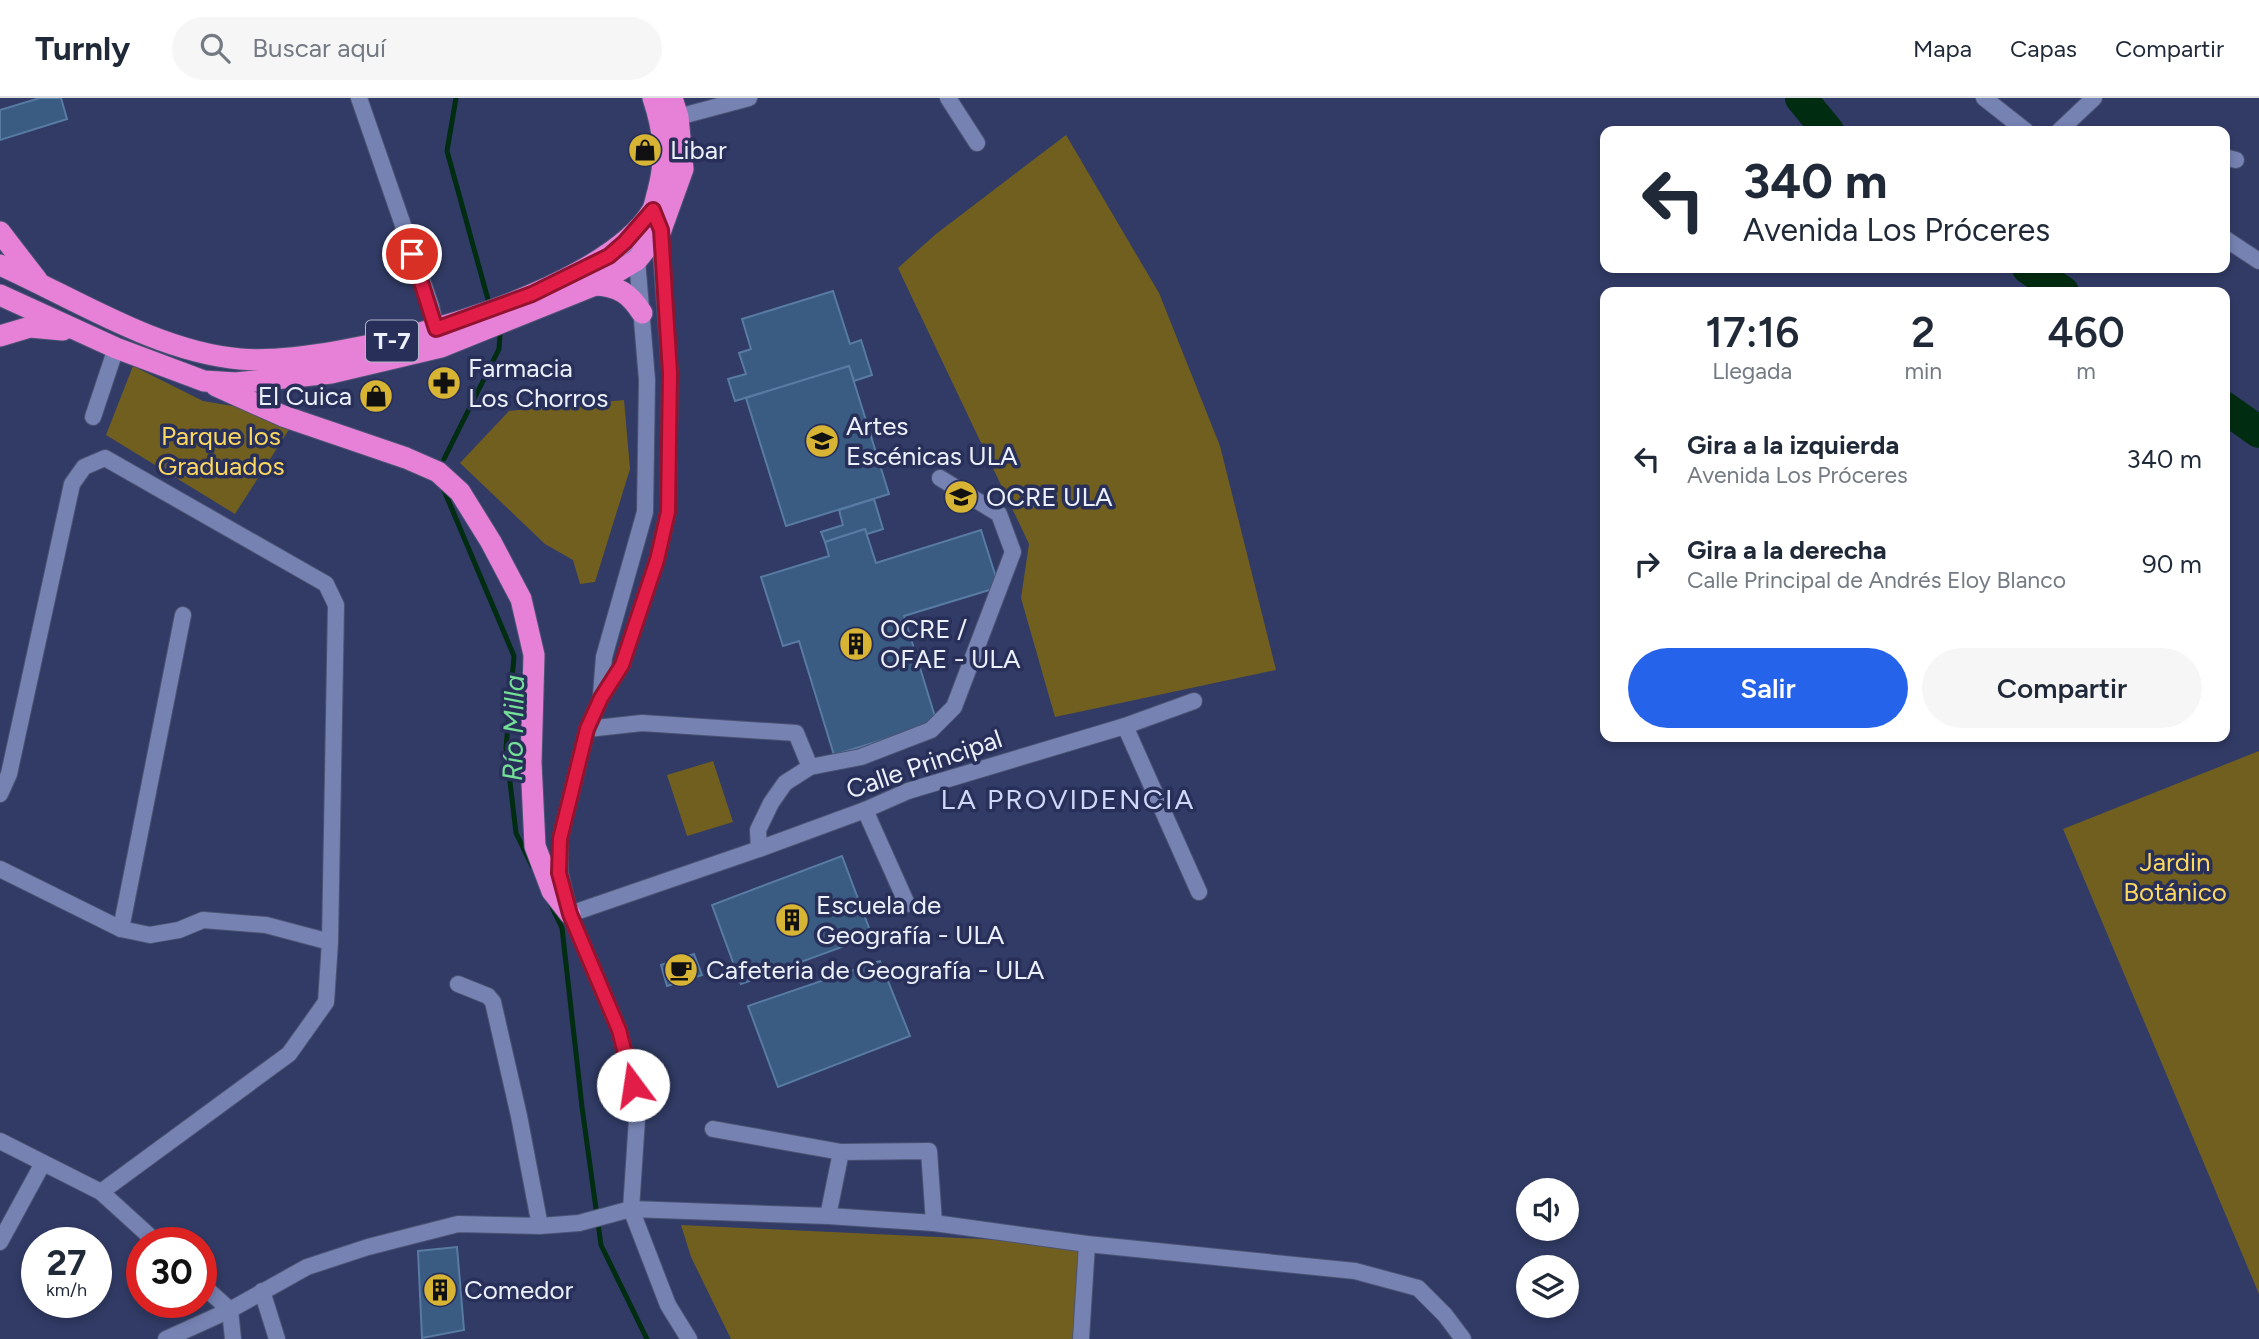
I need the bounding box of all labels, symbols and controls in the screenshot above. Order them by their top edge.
search box [172,17,662,80]
text: Turnly [35,29,130,68]
icon: search [196,29,234,67]
text: Buscar aquí [252,32,386,64]
text: Mapa [1913,34,1972,63]
text: Capas [2010,34,2077,63]
text: Compartir [2115,34,2224,63]
shop icon: Libar [626,131,664,169]
place label: Libar [670,134,727,166]
text: 340 m [1743,151,1887,210]
icon: left [1628,154,1719,245]
text: Avenida Los Próceres [1743,211,2050,249]
pin [382,224,442,284]
icon: arrive [393,235,431,273]
text: 17:16 [1705,307,1799,358]
text: 2 [1911,307,1935,358]
text: 460 [2047,307,2125,358]
road number: T-7 [366,321,418,362]
place label: Farmacia Los Chorros [468,352,608,414]
text: Llegada [1712,357,1792,385]
text: min [1904,357,1942,385]
text: m [2076,357,2096,385]
pharmacy icon: Farmacia Los Chorros [425,364,463,402]
shop icon: El Cuica [357,377,395,415]
place label: El Cuica [258,380,352,412]
place label: Artes Escénicas ULA [846,410,1018,472]
park label: Parque los Graduados [157,420,285,482]
school or university icon: Artes Escénicas ULA [803,422,841,460]
text: Gira a la izquierda [1687,429,1899,461]
icon: left [1628,440,1666,478]
text: 340 m [2126,443,2202,475]
text: Avenida Los Próceres [1687,461,1908,489]
school or university icon: OCRE ULA [942,478,980,516]
place label: OCRE ULA [986,481,1113,513]
text: Gira a la derecha [1687,534,1887,566]
icon: right [1628,545,1666,583]
text: 90 m [2142,548,2202,580]
text: Calle Principal de Andrés Eloy Blanco [1687,566,2066,594]
place label: OCRE / OFAE - ULA [880,613,1021,675]
building icon: OCRE / OFAE - ULA [837,625,875,663]
button: Salir [1628,648,1908,728]
button: Compartir [1922,648,2202,728]
water label: Río Milla [495,675,531,781]
street label: Calle Principal [842,722,1006,806]
district label: LA PROVIDENCIA [941,782,1195,816]
park label: Jardin Botánico [2123,846,2227,908]
place label: Escuela de Geografía - ULA [816,889,1005,951]
building icon: Escuela de Geografía - ULA [773,901,811,939]
cafe icon: Cafeteria de Geografía - ULA [662,951,700,989]
place label: Cafeteria de Geografía - ULA [706,954,1045,986]
position arrow [596,1048,670,1122]
map controls [1516,1178,1579,1318]
button: sound [1516,1178,1579,1241]
speed limit sign: 30 [126,1227,217,1318]
text: 27 [47,1242,86,1284]
button: layers [1516,1255,1579,1318]
building icon: Comedor [421,1271,459,1309]
place label: Comedor [464,1274,573,1306]
text: km/h [46,1279,87,1301]

